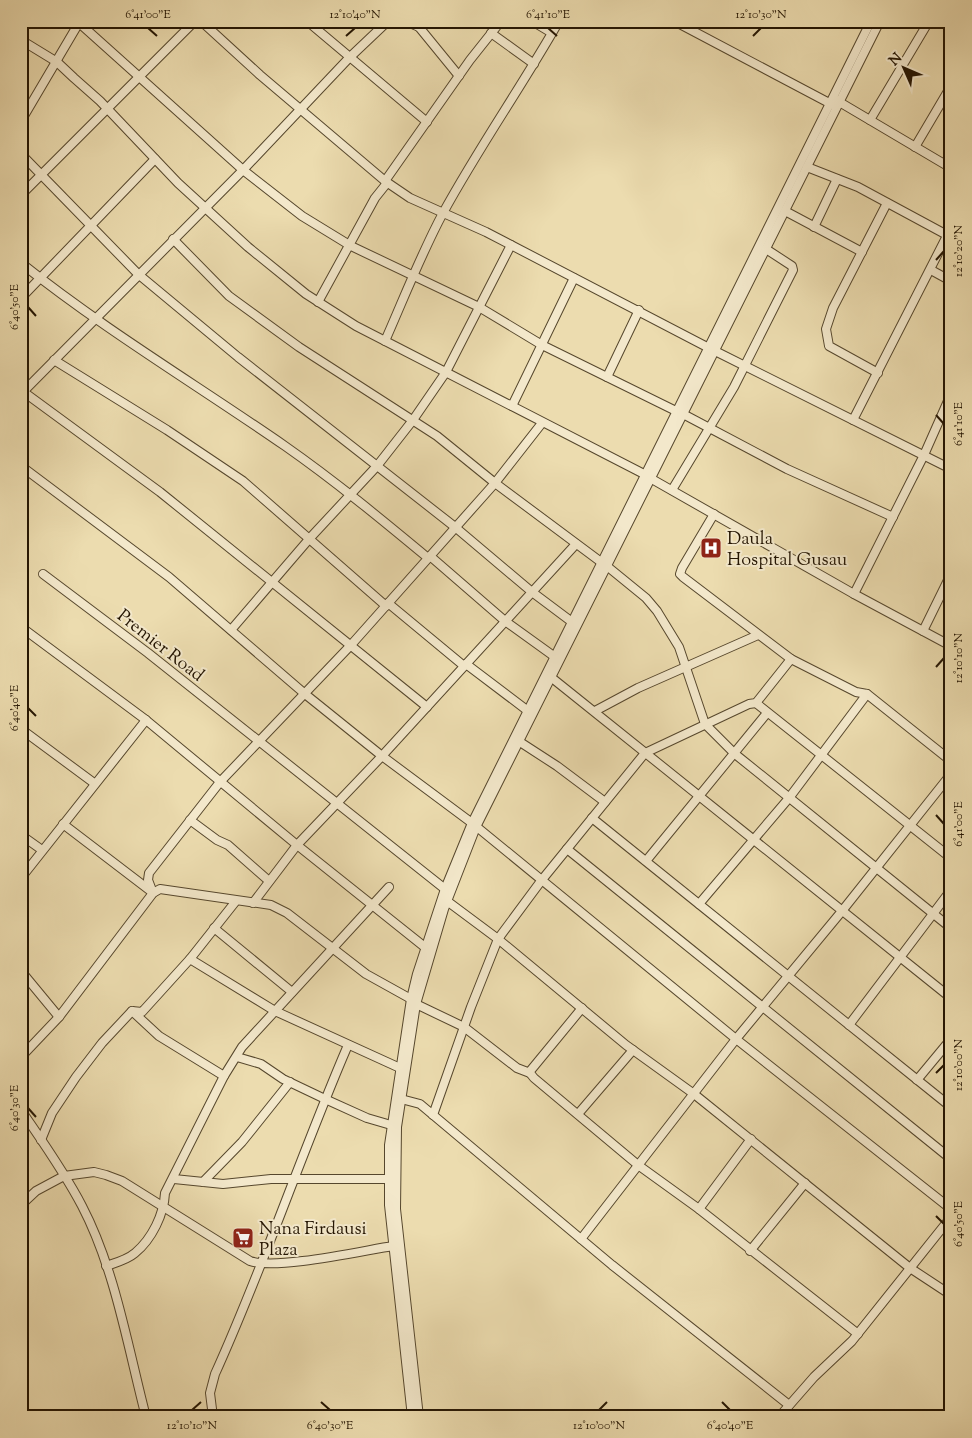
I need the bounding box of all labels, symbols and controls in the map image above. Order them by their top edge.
text: 6°41'00"E [125,6,172,24]
text: 12°10'40"N [329,6,381,24]
text: 6°41'10"E [526,6,571,24]
text: 12°10'30"N [735,6,787,24]
north arrow [880,42,930,92]
text: N [885,49,907,71]
text: 12°10'20"N [950,225,968,277]
text: 6°40'50"E [6,283,24,330]
text: 6°41'10"E [950,401,968,446]
place label: Daula Hospital Gusau [727,527,847,574]
hospital icon: Daula Hospital Gusau [699,536,723,560]
street label: Premier Road [111,604,209,689]
text: 12°10'10"N [950,632,968,683]
text: 6°40'40"E [6,684,24,731]
text: 6°41'00"E [950,800,968,847]
text: 12°10'00"N [950,1039,968,1091]
text: 6°40'30"E [6,1084,24,1131]
text: 6°40'50"E [950,1200,968,1247]
place label: Nana Firdausi Plaza [259,1217,367,1264]
supermarket icon: Nana Firdausi Plaza [231,1226,255,1250]
text: 12°10'10"N [167,1417,218,1435]
text: 6°40'30"E [307,1417,354,1435]
text: 12°10'00"N [573,1417,625,1435]
text: 6°40'40"E [707,1417,754,1435]

